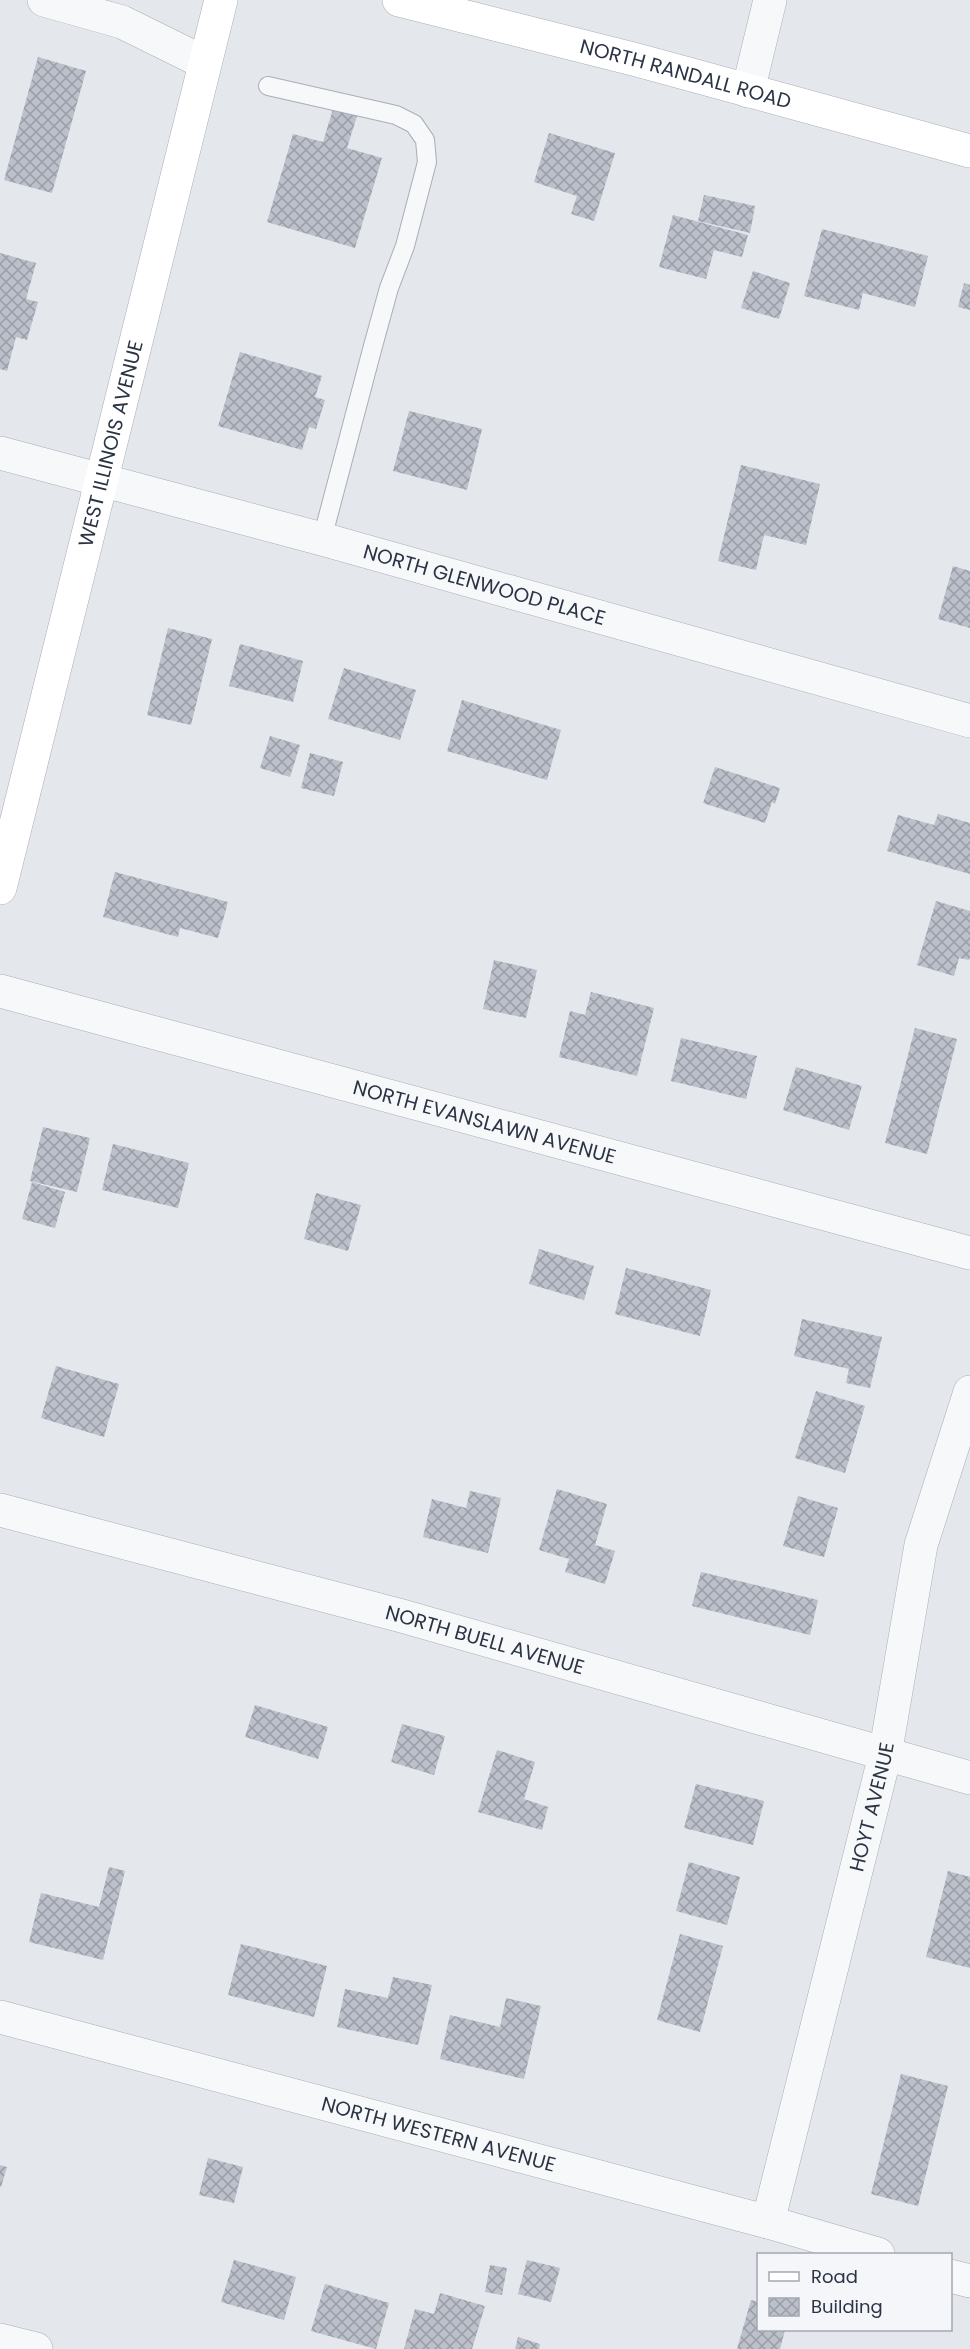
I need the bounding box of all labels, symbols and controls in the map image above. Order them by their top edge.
street label: NORTH RANDALL ROAD [577,32,794,115]
street label: WEST ILLINOIS AVENUE [71,337,150,550]
street label: NORTH GLENWOOD PLACE [360,537,609,632]
street label: NORTH EVANSLAWN AVENUE [350,1073,619,1171]
street label: NORTH BUELL AVENUE [382,1598,588,1681]
street label: HOYT AVENUE [842,1740,901,1875]
street label: NORTH WESTERN AVENUE [318,2089,559,2179]
legend [757,2253,952,2331]
text: Road [811,2264,858,2289]
text: Building [811,2294,883,2319]

